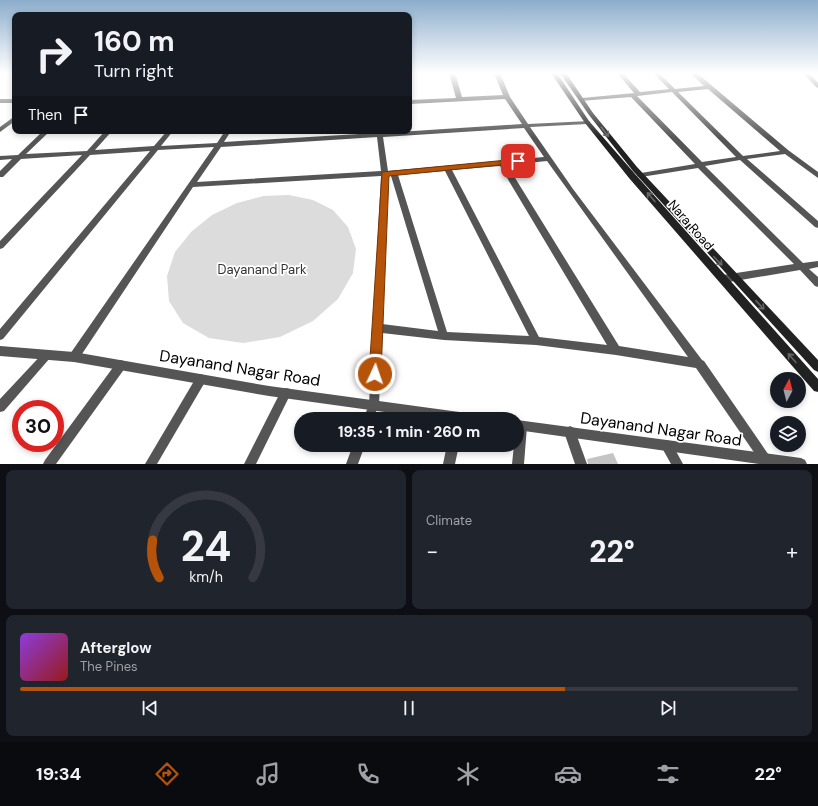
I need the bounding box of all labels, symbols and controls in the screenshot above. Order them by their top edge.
text: 160 m [94,23,175,60]
icon: right [28,28,80,80]
text: Turn right [94,59,174,83]
icon: arrive [70,104,92,126]
text: Then [28,105,62,125]
one-way arrow [601,126,609,137]
pin [501,144,535,178]
icon: arrive [507,150,529,172]
one-way arrow [646,192,655,202]
street label: Nara Road [664,196,718,254]
one-way arrow [714,256,723,266]
park label: Dayanand Park [218,261,307,278]
one-way arrow [755,300,765,310]
street label: Dayanand Nagar Road [158,345,322,391]
one-way arrow [788,352,797,363]
position arrow [354,353,396,395]
north arrow [770,372,806,408]
map controls [770,372,806,452]
speed limit sign: 30 [12,400,64,452]
street label: Dayanand Nagar Road [579,407,743,451]
button: layers [770,416,806,452]
text: 19:35 · 1 min · 260 m [338,422,480,442]
text: Climate [426,512,472,529]
text: 24 [181,519,231,573]
text: 22° [589,532,635,571]
text: − [426,537,438,566]
text: + [786,537,798,566]
text: km/h [189,567,223,585]
text: Afterglow [80,638,152,658]
text: The Pines [80,658,138,675]
icon: previous [139,697,161,719]
icon: pause [398,697,420,719]
icon: next [657,697,679,719]
icon: directions [153,760,181,788]
icon: music [254,760,282,788]
icon: phone [354,760,382,788]
icon: climate [454,760,482,788]
icon: car [554,760,582,788]
icon: filters [654,760,682,788]
text: 19:34 [36,762,81,786]
text: 22° [755,762,782,786]

